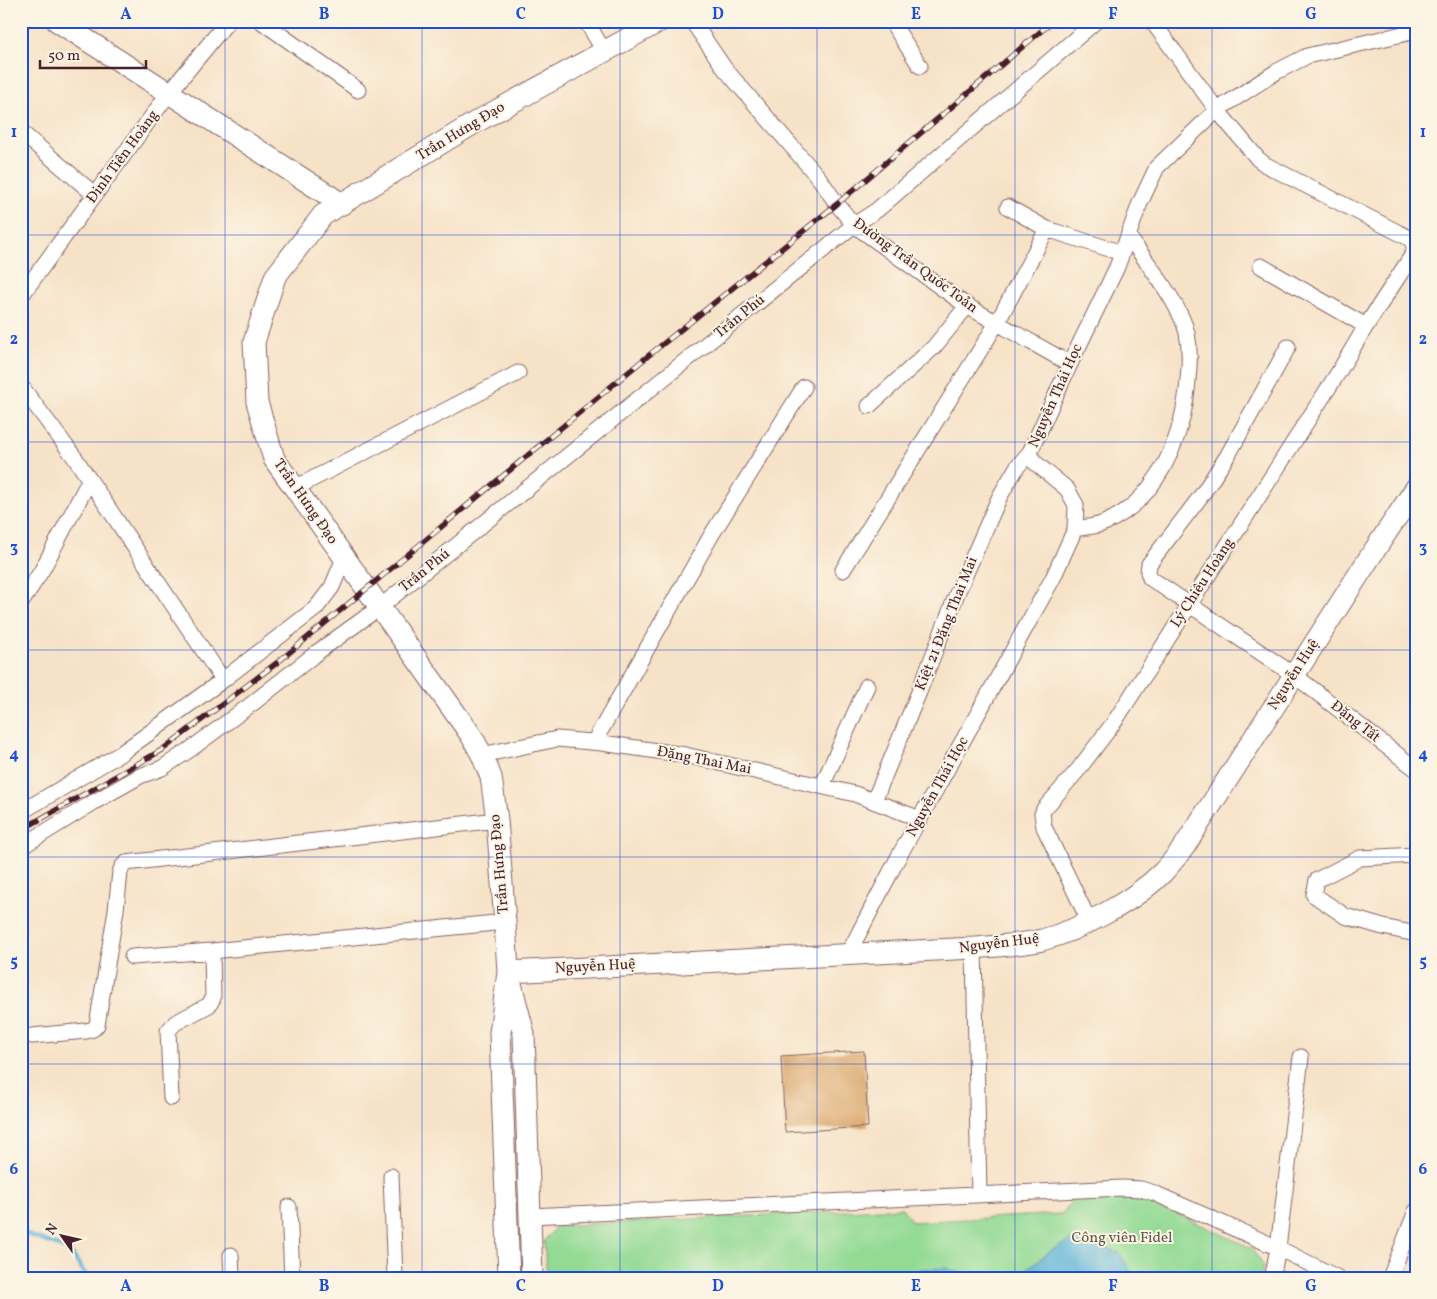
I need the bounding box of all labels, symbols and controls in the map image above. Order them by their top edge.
text: A [120,4,132,26]
text: B [319,4,330,26]
text: C [516,4,526,26]
text: D [712,4,724,26]
text: E [911,4,921,26]
text: F [1108,4,1118,26]
text: G [1305,4,1317,26]
scale bar [40,38,146,70]
text: 50 m [48,46,80,67]
street label: Trần Hưng Đạo [413,97,509,167]
street label: Đinh Tiên Hoàng [82,106,164,208]
text: 1 [11,122,17,144]
text: 1 [1420,122,1426,144]
street label: Đường Trần Quốc Toản [848,213,982,319]
street label: Trần Phú [710,290,770,344]
text: 2 [10,329,18,351]
text: 2 [1419,329,1427,351]
street label: Nguyễn Thái Học [1024,340,1088,451]
street label: Trần Hưng Đạo [268,455,342,549]
street label: Lý Chiêu Hoàng [1166,534,1240,632]
text: 3 [10,537,18,559]
text: 3 [1419,537,1427,559]
street label: Trần Phú [395,544,455,598]
street label: Kiệt 21 Đặng Thai Mai [911,554,983,694]
street label: Nguyễn Huệ [1263,635,1325,715]
street label: Đặng Tất [1326,696,1384,748]
street label: Nguyễn Thái Học [902,733,974,841]
street label: Đặng Thai Mai [655,742,753,780]
text: 4 [9,744,19,766]
text: 4 [1418,744,1428,766]
street label: Trần Hưng Đạo [485,813,515,915]
street label: Nguyễn Huệ [958,929,1040,959]
text: 5 [10,951,18,973]
text: 5 [1419,951,1427,973]
street label: Nguyễn Huệ [554,954,636,980]
text: 6 [10,1159,19,1181]
text: 6 [1419,1159,1428,1181]
north arrow [38,1212,88,1262]
text: N [42,1220,63,1239]
park label: Công viên Fidel [1072,1228,1172,1249]
text: A [120,1276,132,1298]
text: B [319,1276,330,1298]
text: C [516,1276,526,1298]
text: D [712,1276,724,1298]
text: E [911,1276,921,1298]
text: F [1108,1276,1118,1298]
text: G [1305,1276,1317,1298]

